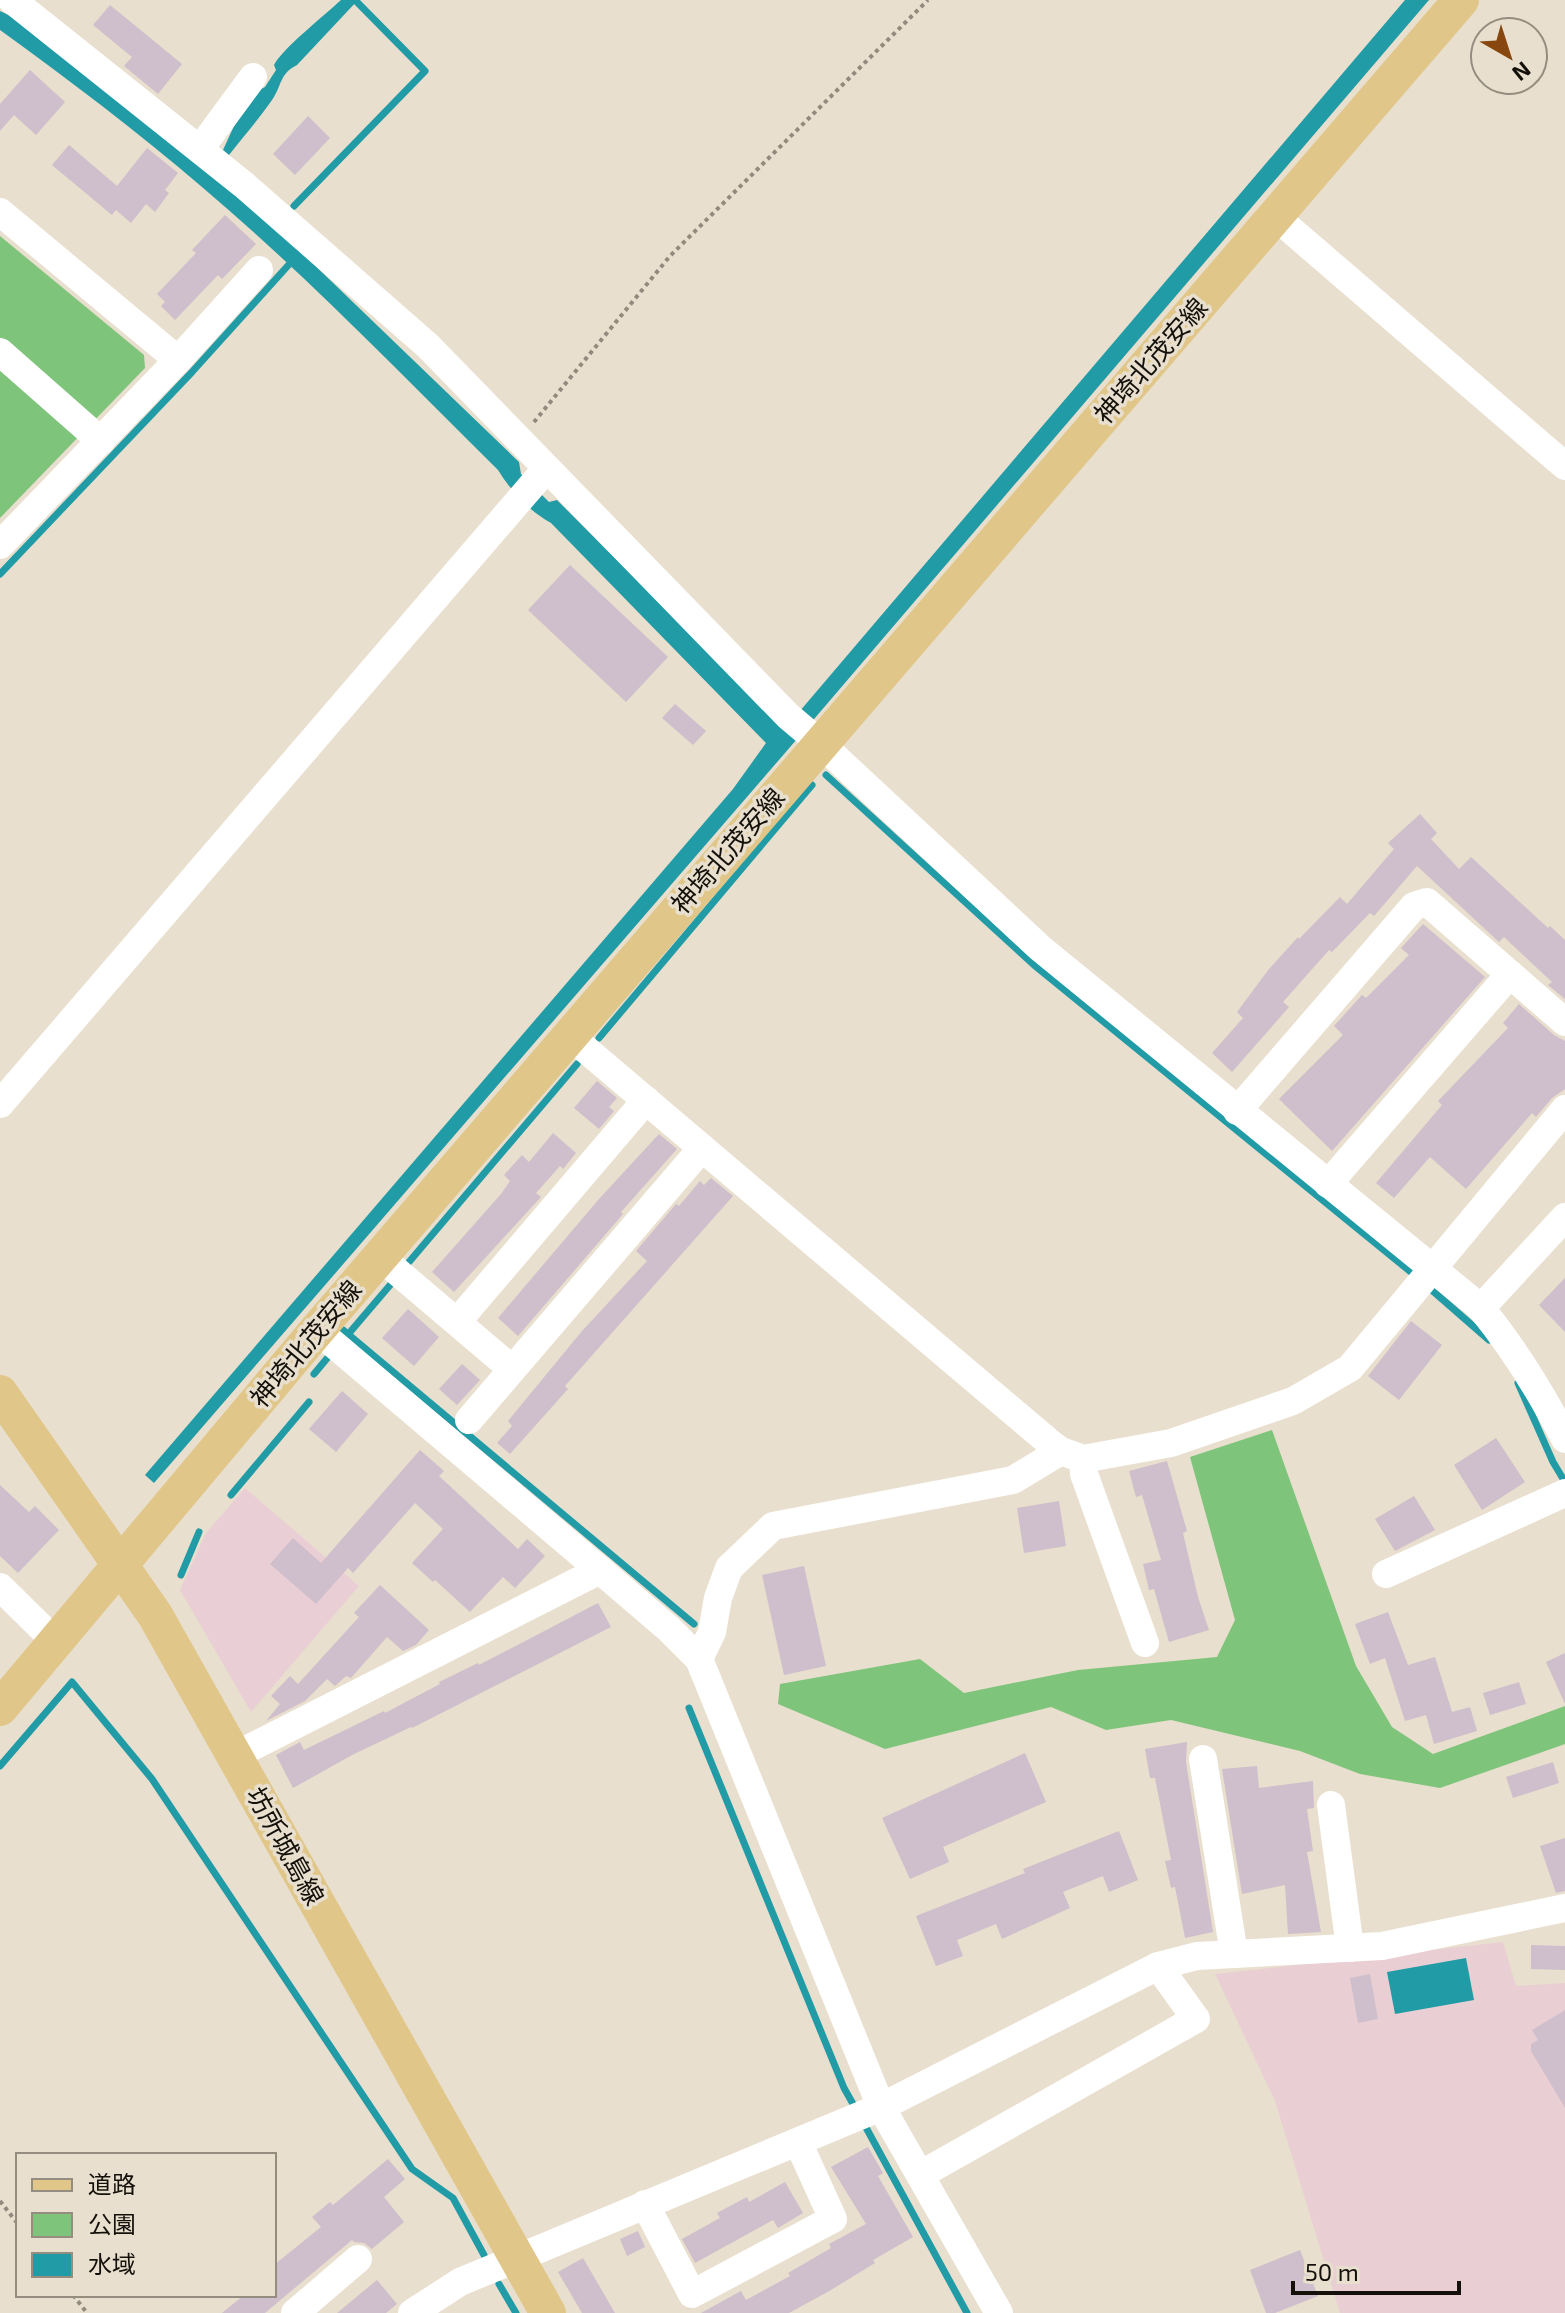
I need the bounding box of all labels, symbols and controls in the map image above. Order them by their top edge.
north arrow [1469,16,1549,96]
text: N [1508,57,1537,87]
street label: 神埼北茂安線 [1087,291,1213,429]
street label: 神埼北茂安線 [664,781,790,919]
street label: 神埼北茂安線 [243,1273,367,1413]
street label: 坊所城島線 [241,1781,331,1910]
legend [16,2153,276,2297]
text: 道路 [88,2169,136,2198]
text: 公園 [88,2209,136,2238]
scale bar [1293,2245,1459,2295]
text: 水域 [88,2249,136,2278]
text: 50 m [1305,2257,1359,2286]

